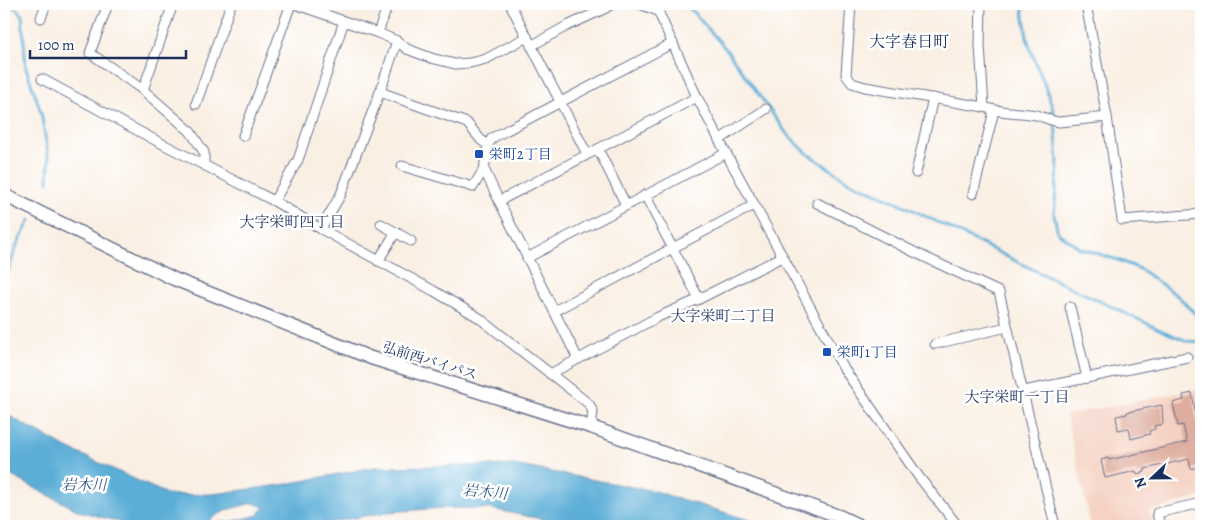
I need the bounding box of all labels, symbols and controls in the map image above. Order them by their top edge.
scale bar [30,28,186,60]
district label: 大字春日町 [869,31,949,53]
text: 100 m [38,35,75,55]
place label: 栄町2丁目 [489,145,552,164]
marker: 栄町2丁目 [473,148,485,160]
district label: 大字栄町四丁目 [239,212,345,232]
district label: 大字栄町二丁目 [670,306,776,326]
street label: 弘前西バイパス [380,338,480,384]
place label: 栄町1丁目 [837,343,898,362]
marker: 栄町1丁目 [821,346,833,358]
district label: 大字栄町一丁目 [964,387,1070,407]
north arrow [1128,452,1178,502]
text: N [1130,474,1151,491]
water label: 岩木川 [61,475,108,495]
water label: 岩木川 [462,480,510,504]

